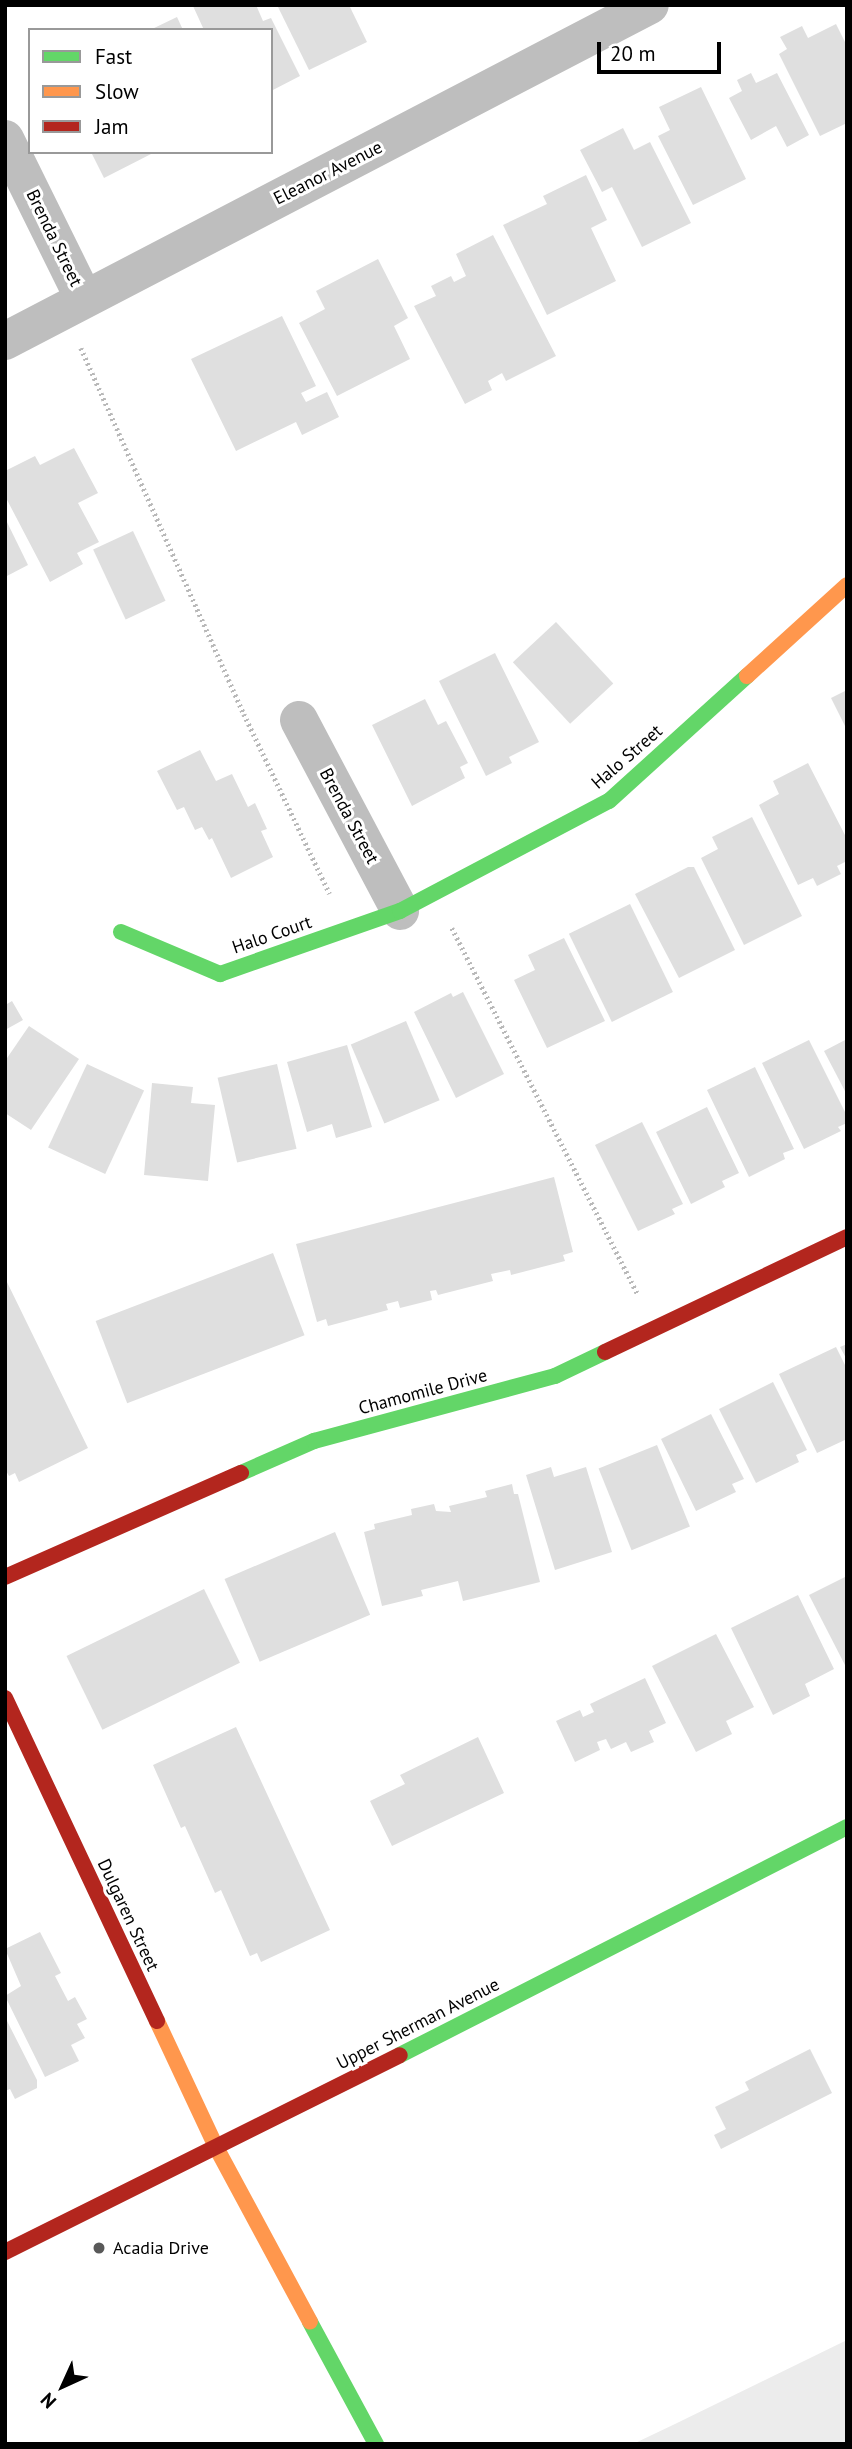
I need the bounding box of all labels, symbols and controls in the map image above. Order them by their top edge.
legend [28,28,273,154]
scale bar [600,28,724,72]
text: 20 m [610,40,656,67]
text: Fast [95,43,132,70]
text: Slow [95,78,139,105]
text: Jam [95,113,129,140]
street label: Eleanor Avenue [270,136,386,210]
street label: Brenda Street [21,186,87,290]
street label: Halo Street [587,720,667,794]
street label: Brenda Street [315,765,383,867]
street label: Halo Court [229,911,315,959]
street label: Chamomile Drive [356,1364,490,1420]
street label: Dulgaren Street [93,1856,163,1974]
street label: Upper Sherman Avenue [333,1973,503,2075]
place label: Acadia Drive [113,2237,209,2259]
marker: Acadia Drive [91,2240,107,2256]
north arrow [28,2351,98,2421]
text: N [35,2388,61,2414]

